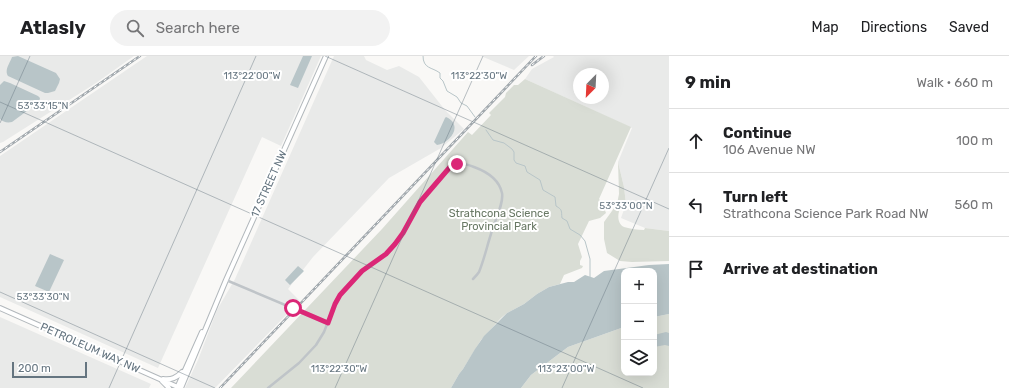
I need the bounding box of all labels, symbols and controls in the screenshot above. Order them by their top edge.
search box [110,10,390,46]
text: Atlasly [20,16,86,39]
icon: search [124,17,146,39]
text: Search here [156,19,240,37]
text: Map [812,19,839,36]
text: Directions [861,19,927,36]
text: Saved [949,19,989,36]
north arrow [573,68,609,104]
text: 113°22'00"W [224,70,280,82]
text: 113°22'30"W [451,70,507,82]
text: 9 min [685,72,731,92]
text: Walk · 660 m [917,75,993,90]
text: 53°33'15"N [18,100,69,112]
text: Continue [723,124,792,142]
icon: ahead [685,130,707,152]
text: 100 m [956,133,993,148]
text: 106 Avenue NW [723,142,816,157]
street label: 17 STREET NW [248,148,290,220]
route end [448,155,466,173]
text: Turn left [723,188,788,206]
icon: left [685,194,707,216]
text: 560 m [954,197,993,212]
text: 53°33'00"N [599,200,653,212]
text: Strathcona Science Park Road NW [723,206,929,221]
park label: Strathcona Science Provincial Park [449,207,549,233]
icon: arrive [685,258,707,280]
text: Arrive at destination [723,260,878,278]
map controls [621,268,657,376]
button: + [621,268,657,304]
text: 53°33'30"N [16,291,70,303]
route start [284,299,302,317]
button: − [621,304,657,340]
street label: PETROLEUM WAY NW [38,320,142,376]
button: layers [621,340,657,376]
scale bar [12,360,87,379]
text: 200 m [18,362,51,375]
text: 113°22'30"W [311,363,367,375]
text: 113°23'00"W [538,363,594,375]

